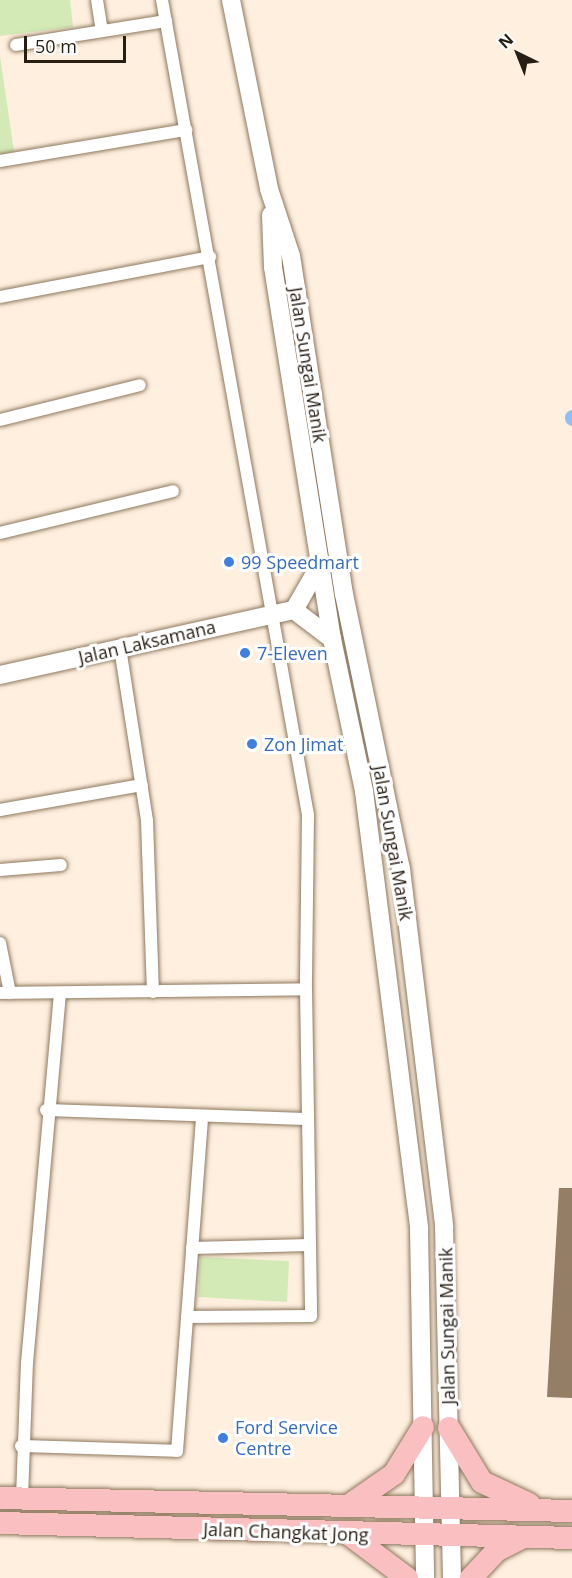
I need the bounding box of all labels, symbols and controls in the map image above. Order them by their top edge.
scale bar [27,24,129,62]
north arrow [488,24,548,84]
text: N [493,28,518,53]
text: 50 m [35,34,77,58]
street label: Jalan Sungai Manik [285,286,331,444]
place label: 99 Speedmart [241,551,359,573]
marker: 99 Speedmart [222,555,236,569]
street label: Jalan Laksamana [76,616,218,668]
place label: 7-Eleven [257,642,328,664]
marker: 7-Eleven [238,646,252,660]
place label: Zon Jimat [264,733,343,755]
marker: Zon Jimat [245,737,259,751]
street label: Jalan Sungai Manik [369,764,417,922]
street label: Jalan Sungai Manik [435,1247,459,1405]
place label: Ford Service Centre [235,1417,338,1460]
marker: Ford Service Centre [216,1431,230,1445]
street label: Jalan Changkat Jong [203,1518,369,1546]

